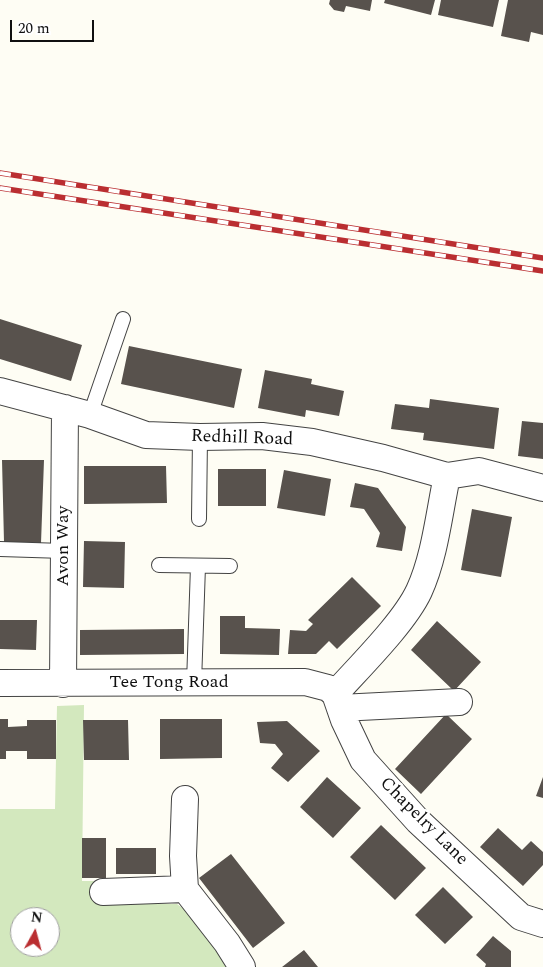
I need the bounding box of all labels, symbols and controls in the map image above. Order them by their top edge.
scale bar [12,10,96,42]
text: 20 m [18,17,50,40]
street label: Redhill Road [190,426,294,452]
street label: Avon Way [53,506,75,586]
street label: Tee Tong Road [109,672,229,694]
street label: Chapelry Lane [374,773,472,871]
text: N [30,906,44,929]
north arrow [10,907,60,957]

